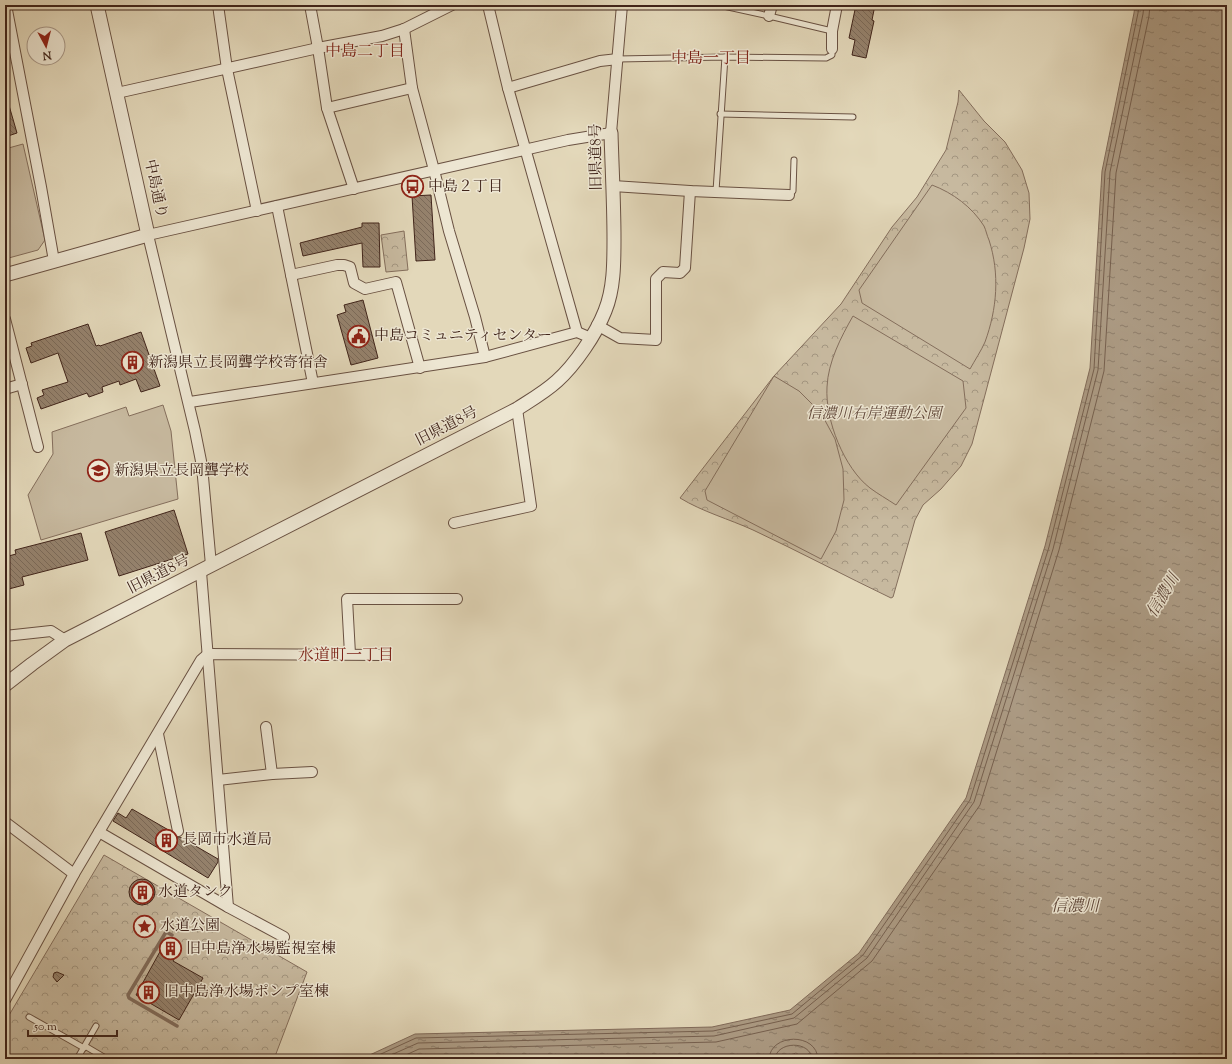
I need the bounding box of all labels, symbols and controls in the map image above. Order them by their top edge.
north arrow [26,26,66,66]
district label: 中島二丁目 [325,41,405,64]
text: N [42,46,53,63]
district label: 中島一丁目 [671,48,751,71]
street label: 旧県道8号 [586,123,608,191]
street label: 中島通り [138,157,172,221]
bus stop icon: 中島２丁目 [399,174,425,200]
place label: 中島２丁目 [428,177,503,198]
public building icon: 中島コミュニティセンター [345,323,371,349]
place label: 中島コミュニティセンター [374,326,552,347]
building icon: 新潟県立長岡聾学校寄宿舎 [119,350,145,376]
place label: 新潟県立長岡聾学校寄宿舎 [148,353,328,374]
street label: 旧県道8号 [412,402,482,452]
park label: 信濃川右岸運動公園 [806,404,944,425]
school or university icon: 新潟県立長岡聾学校 [86,458,112,484]
place label: 新潟県立長岡聾学校 [114,461,249,482]
street label: 旧県道8号 [124,550,194,600]
water label: 信濃川 [1142,568,1187,623]
district label: 水道町一丁目 [298,645,394,668]
building icon: 長岡市水道局 [153,827,179,853]
place label: 長岡市水道局 [182,830,272,851]
building icon: 水道タンク [129,879,155,905]
place label: 水道タンク [158,882,233,903]
water label: 信濃川 [1051,896,1101,919]
place icon: 水道公園 [131,913,157,939]
place label: 水道公園 [160,916,220,937]
building icon: 旧中島浄水場監視室棟 [158,936,184,962]
place label: 旧中島浄水場監視室棟 [186,939,336,960]
building icon: 旧中島浄水場ポンプ室棟 [136,979,162,1005]
place label: 旧中島浄水場ポンプ室棟 [164,982,329,1003]
scale bar [28,1012,117,1038]
text: 50 m [33,1018,57,1036]

